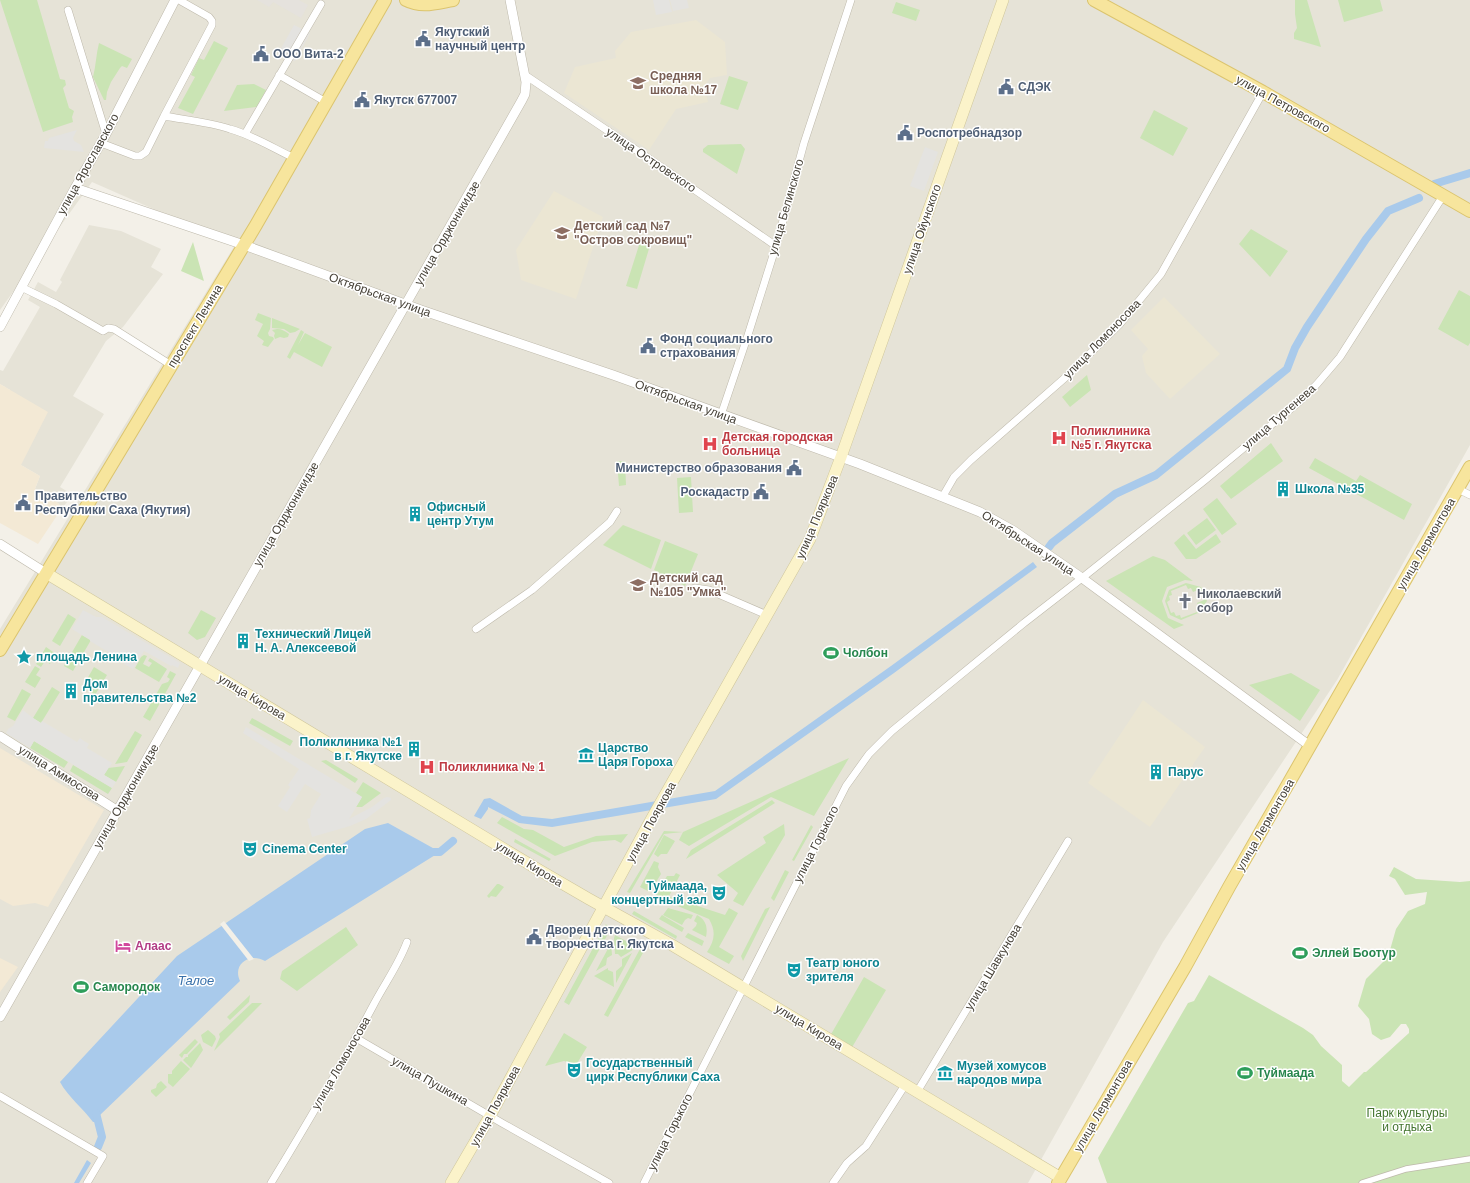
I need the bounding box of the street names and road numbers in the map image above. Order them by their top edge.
street label: улица Петровского [1234,72,1333,136]
street label: улица Ярославского [54,111,122,217]
street label: улица Островского [603,125,699,196]
street label: улица Белинского [766,157,807,257]
street label: улица Орджоникидзе [411,178,483,288]
street label: улица Ойунского [900,182,944,276]
street label: Октябрьская улица [327,270,433,320]
street label: проспект Ленина [165,282,225,370]
street label: улица Ломоносова [1061,296,1144,382]
street label: Октябрьская улица [633,377,739,427]
street label: улица Тургенева [1239,381,1319,453]
street label: улица Орджоникидзе [250,459,322,569]
street label: улица Пояркова [793,473,841,561]
street label: улица Лермонтова [1394,495,1458,593]
street label: Октябрьская улица [979,508,1077,578]
street label: улица Кирова [216,671,289,723]
street label: улица Орджоникидзе [90,741,162,851]
street label: улица Аммосова [16,742,103,804]
street label: улица Лермонтова [1233,776,1297,874]
street label: улица Пояркова [623,779,679,865]
street label: улица Горького [791,803,842,885]
street label: улица Кирова [493,838,566,890]
street label: улица Шавкунова [962,921,1024,1013]
street label: улица Кирова [773,1001,846,1053]
street label: улица Ломоносова [309,1014,373,1112]
street label: улица Пушкина [389,1053,471,1109]
street label: улица Лермонтова [1071,1057,1135,1155]
street label: улица Пояркова [467,1063,523,1149]
street label: улица Горького [645,1091,696,1173]

